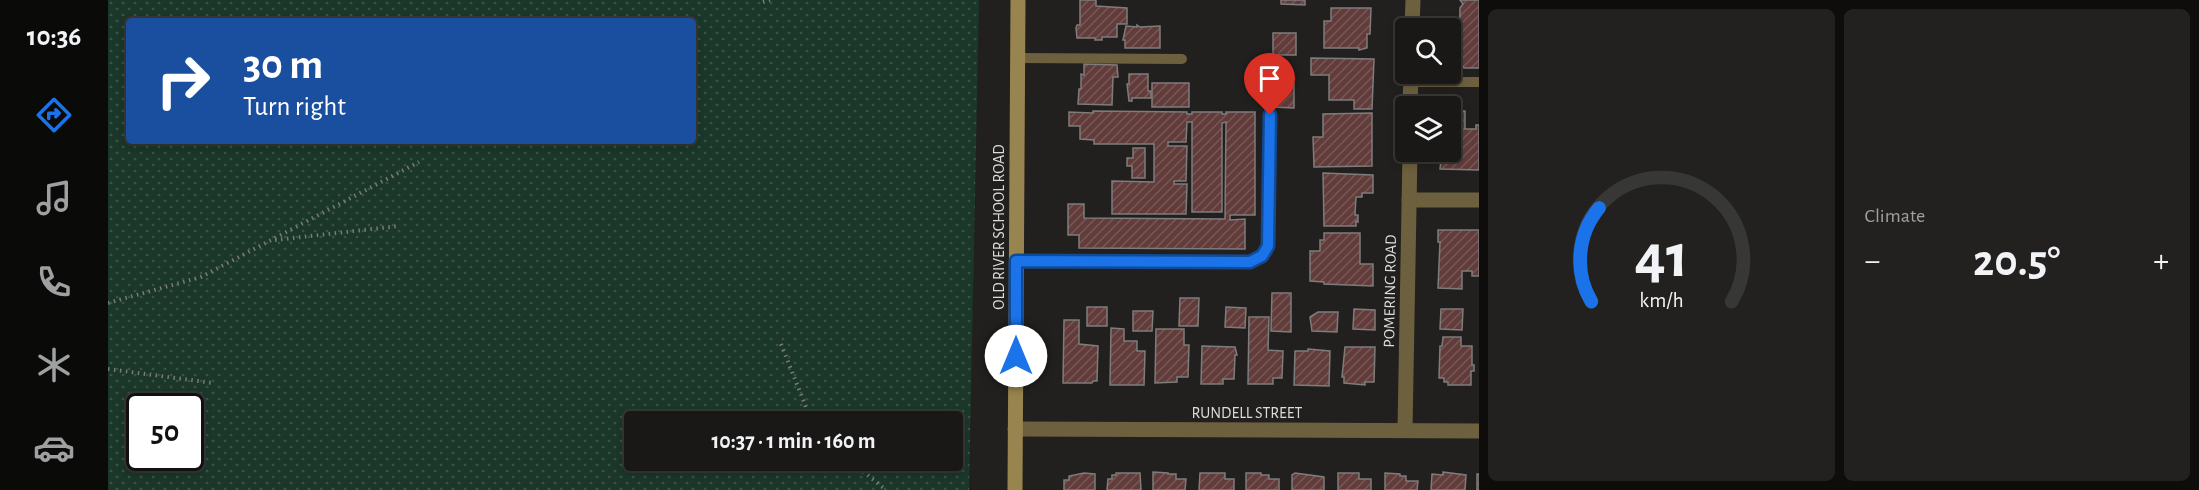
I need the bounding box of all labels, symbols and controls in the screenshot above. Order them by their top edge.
map controls [1395,18,1461,162]
button: search [1395,18,1461,84]
text: 10:36 [27,23,81,50]
icon: right [144,42,222,120]
text: 30 m [243,44,323,86]
pin [1244,53,1295,115]
icon: arrive [1253,62,1286,95]
text: Turn right [243,93,346,120]
icon: directions [33,94,75,136]
button: layers [1395,96,1461,162]
street label: OLD RIVER SCHOOL ROAD [991,144,1007,310]
icon: music [33,177,75,219]
text: Climate [1865,206,1925,226]
text: 41 [1634,226,1688,288]
street label: POMERING ROAD [1381,234,1399,348]
text: 20.5° [1973,239,2061,284]
text: − [1865,245,1880,278]
text: + [2153,245,2169,278]
icon: phone [33,261,75,303]
text: km/h [1639,290,1683,311]
position arrow [984,324,1048,388]
icon: climate [33,344,75,386]
speed limit sign: 50 [126,393,204,471]
street label: RUNDELL STREET [1192,405,1303,421]
icon: car [33,427,75,469]
text: 10:37 · 1 min · 160 m [711,430,876,452]

